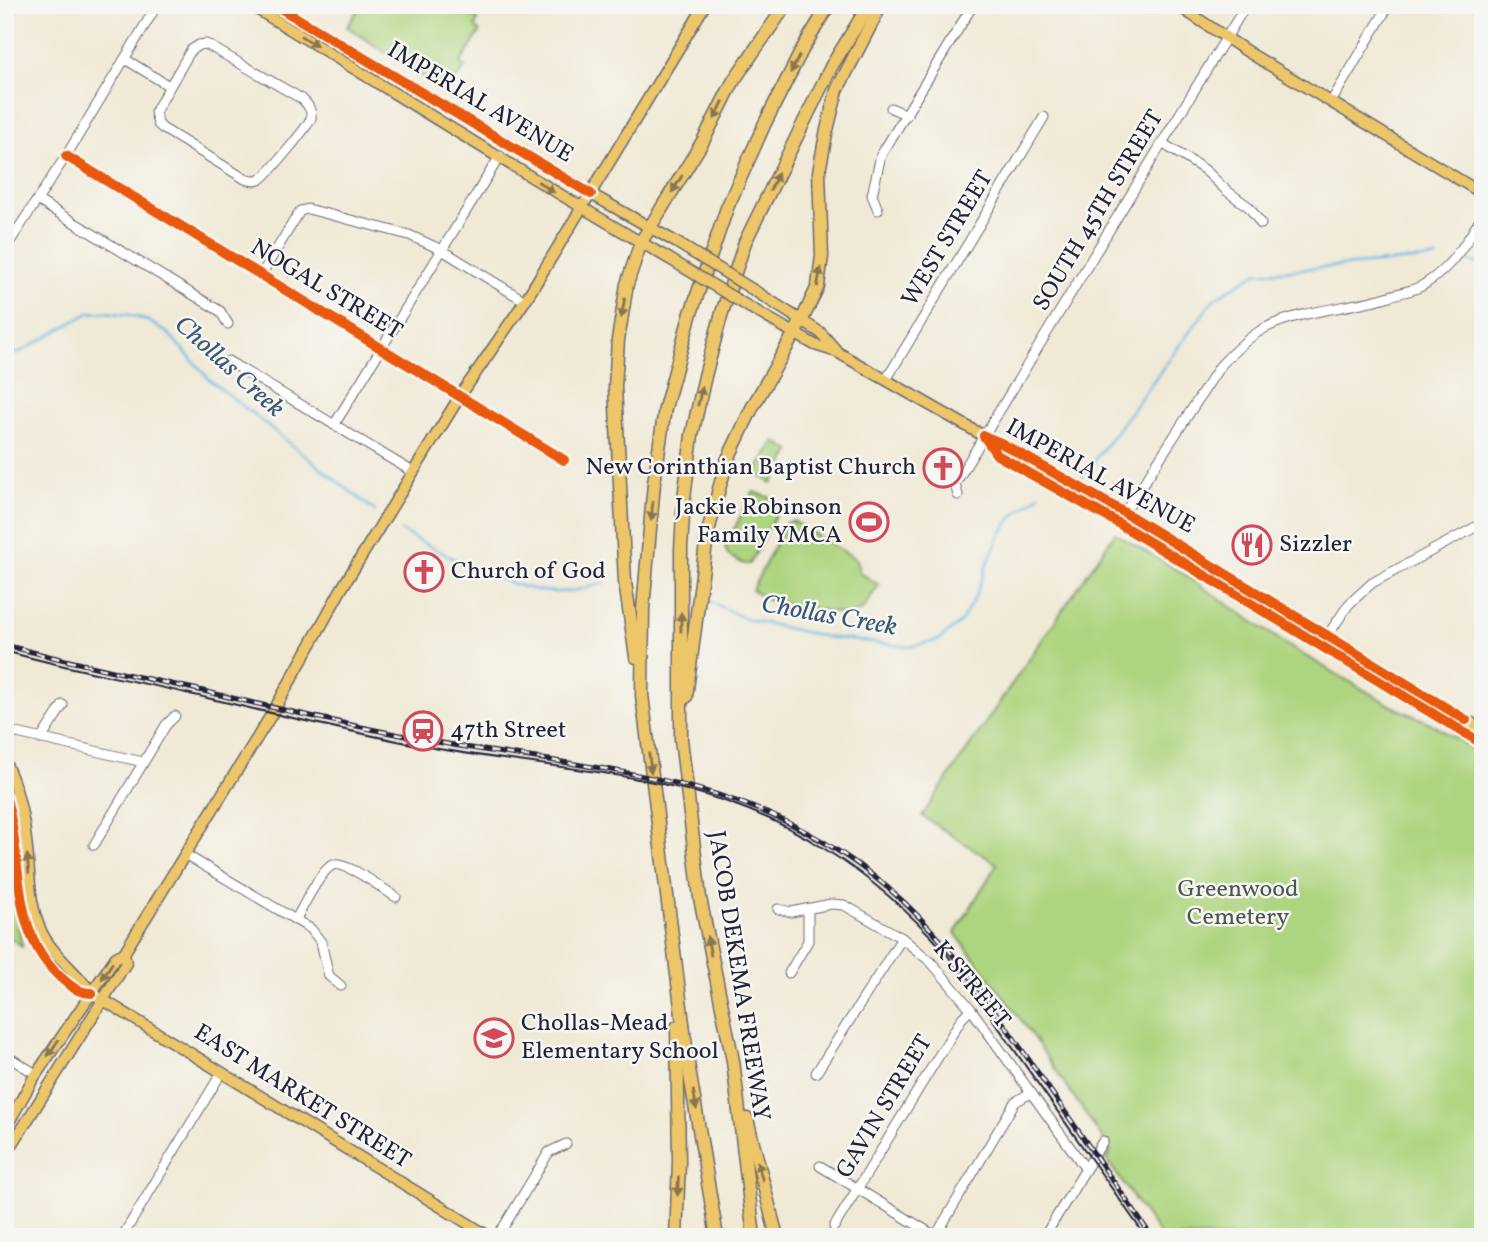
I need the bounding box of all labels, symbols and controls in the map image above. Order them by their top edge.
one-way arrow [299,34,318,47]
street label: IMPERIAL AVENUE [380,34,580,172]
one-way arrow [789,54,800,74]
one-way arrow [713,100,724,120]
street label: SOUTH 45TH STREET [1025,104,1173,318]
street label: WEST STREET [894,164,1002,314]
one-way arrow [768,172,780,192]
one-way arrow [671,175,684,194]
one-way arrow [537,180,555,194]
street label: NOGAL STREET [244,231,408,349]
one-way arrow [814,266,825,288]
one-way arrow [617,297,628,319]
water label: Chollas Creek [166,308,292,426]
one-way arrow [695,385,706,407]
street label: IMPERIAL AVENUE [999,411,1201,543]
church icon: New Corinthian Baptist Church [922,447,964,489]
place label: New Corinthian Baptist Church [586,451,916,485]
place label: Jackie Robinson Family YMCA [675,491,842,553]
one-way arrow [646,500,657,522]
sports icon: Jackie Robinson Family YMCA [848,501,890,543]
restaurant icon: Sizzler [1231,524,1273,566]
place label: Sizzler [1279,528,1352,562]
church icon: Church of God [403,551,445,593]
place label: Church of God [451,555,606,589]
water label: Chollas Creek [758,586,900,646]
one-way arrow [675,611,687,633]
station icon: 47th Street [402,710,444,752]
place label: 47th Street [450,714,566,748]
one-way arrow [645,752,656,774]
street label: JACOB DEKEMA FREEWAY [698,829,778,1123]
one-way arrow [22,853,33,875]
park label: Greenwood Cemetery [1177,873,1299,935]
street label: K STREET [924,934,1018,1036]
one-way arrow [704,935,715,957]
one-way arrow [100,961,113,981]
place label: Chollas-Mead Elementary School [521,1007,719,1069]
street label: EAST MARKET STREET [187,1016,417,1178]
school or university icon: Chollas-Mead Elementary School [473,1017,515,1059]
street label: GAVIN STREET [829,1029,941,1185]
one-way arrow [47,1039,60,1058]
one-way arrow [690,1089,701,1111]
one-way arrow [754,1160,765,1182]
one-way arrow [672,1175,683,1197]

